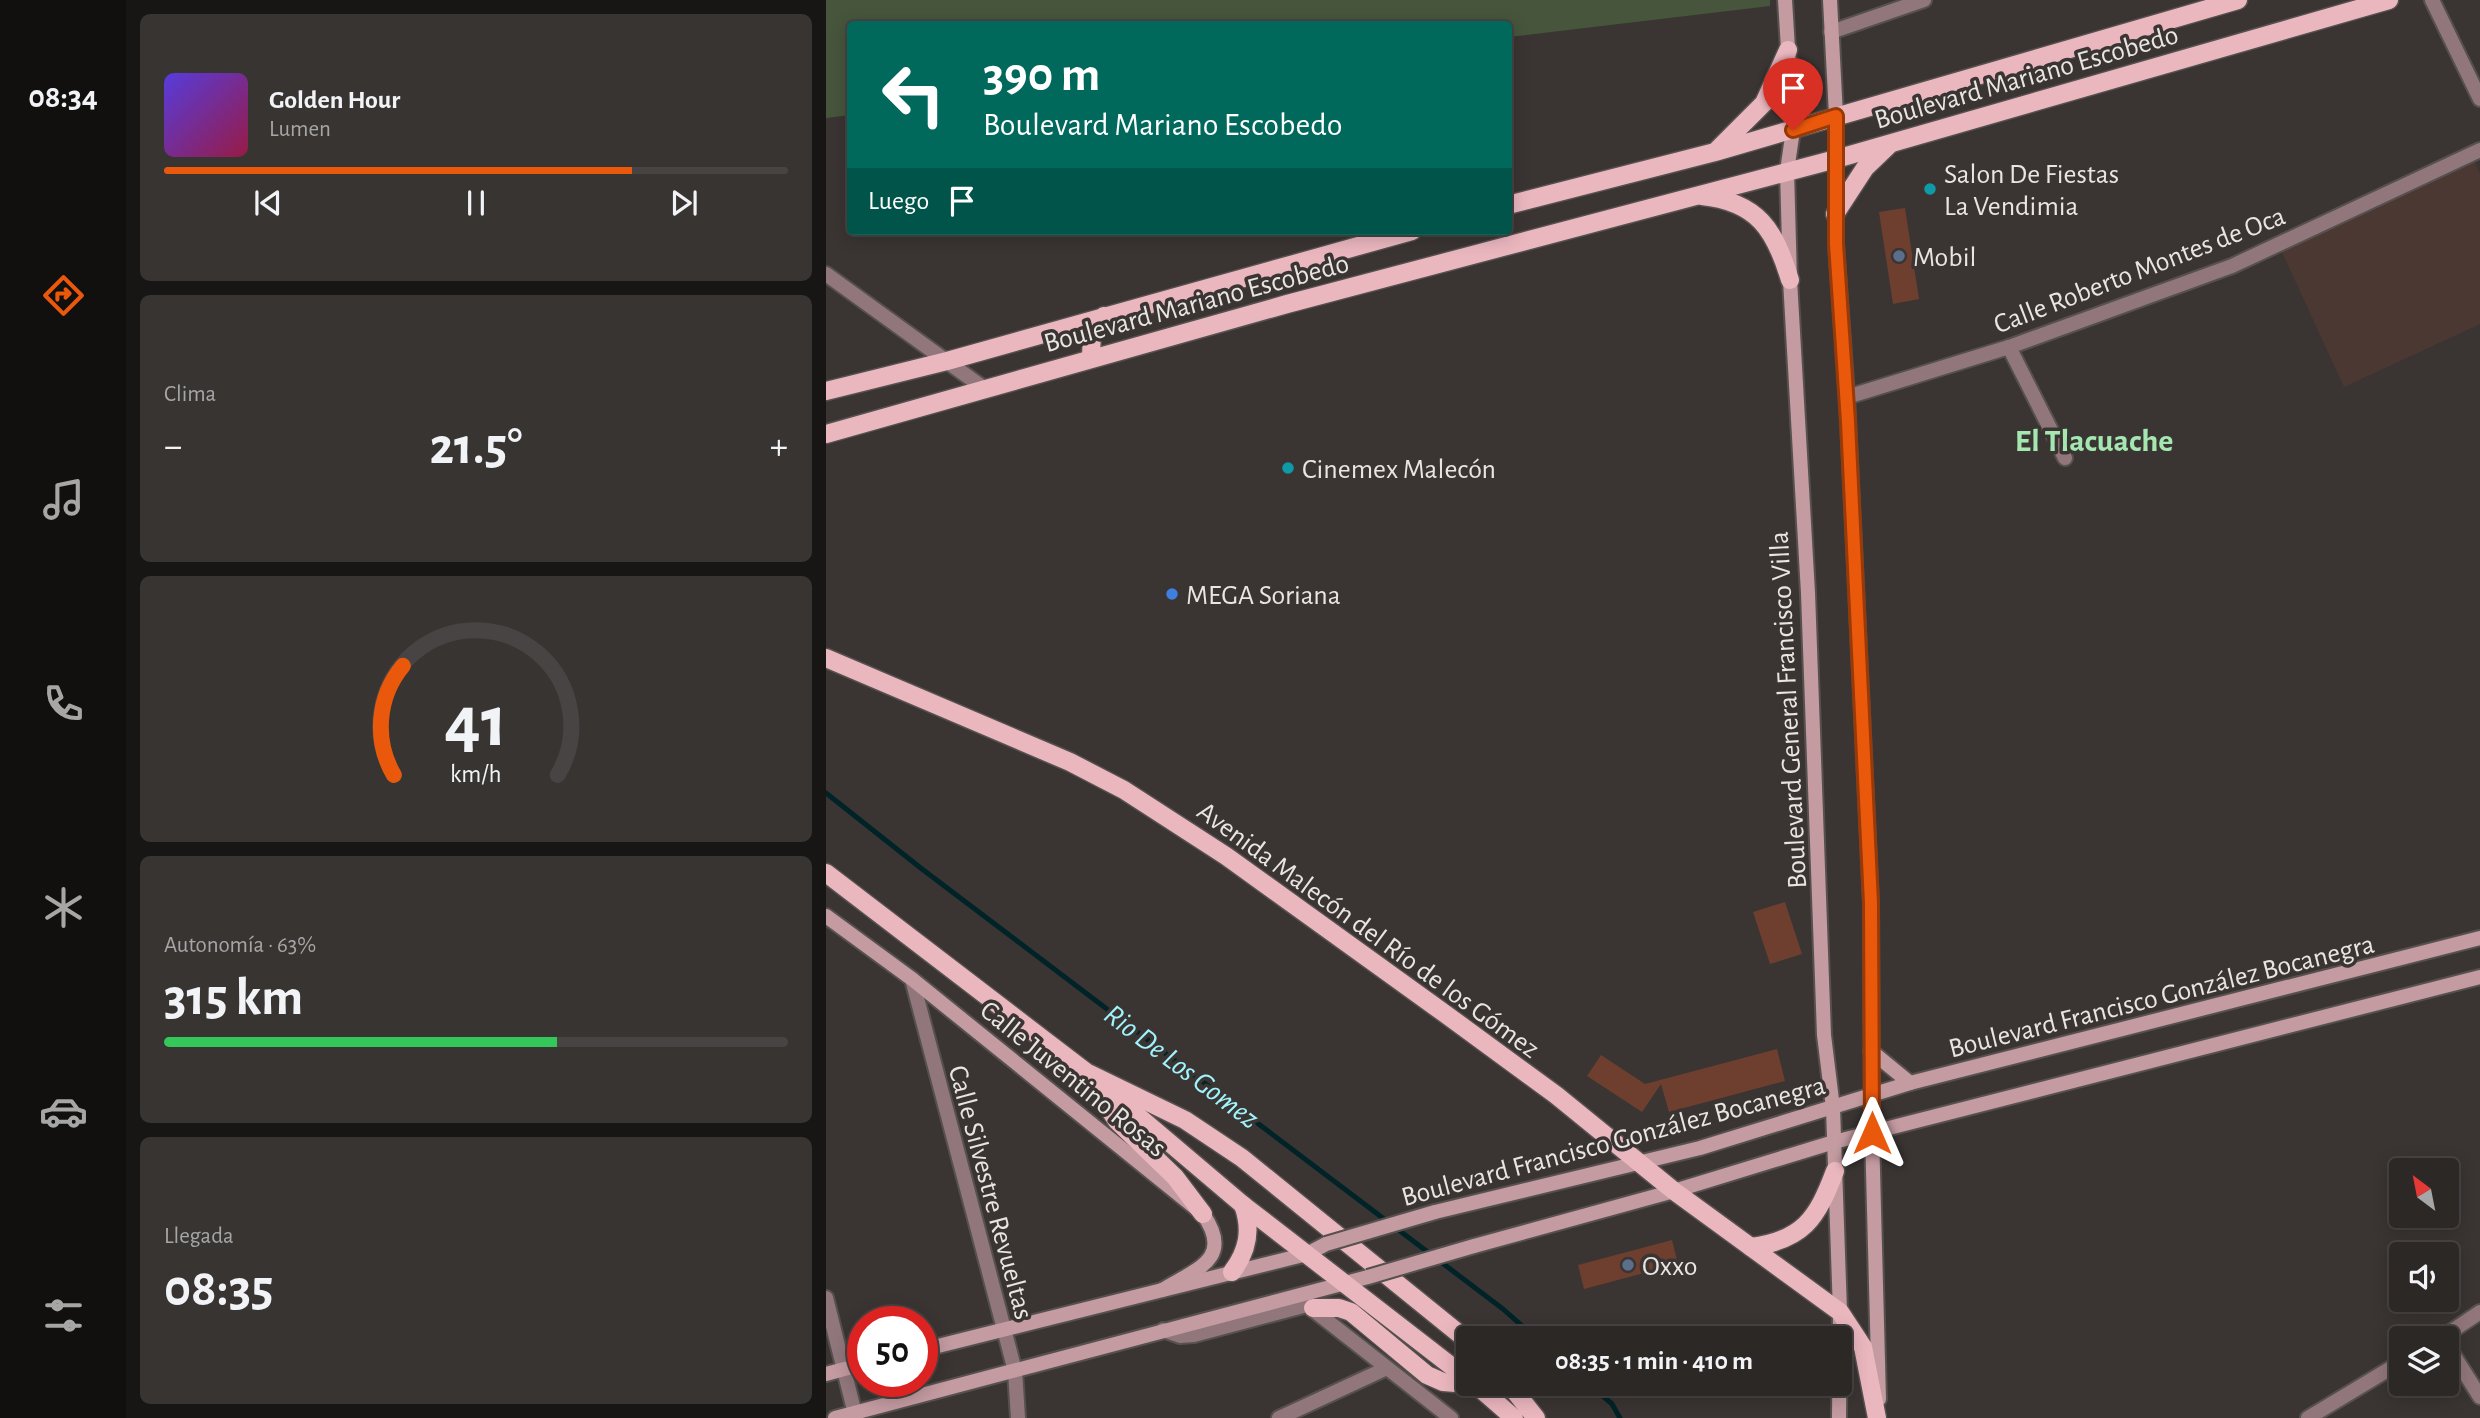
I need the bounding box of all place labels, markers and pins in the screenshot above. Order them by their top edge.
pin [1763,58,1823,130]
place label: Salon De Fiestas La Vendimia [1944,161,2119,221]
marker: Salon De Fiestas La Vendimia [1922,181,1938,197]
place label: Mobil [1913,244,1976,272]
marker: Mobil [1891,248,1907,264]
place label: Cinemex Malecón [1302,456,1496,484]
marker: Cinemex Malecón [1280,460,1296,476]
place label: MEGA Soriana [1186,582,1341,610]
marker: MEGA Soriana [1164,586,1180,602]
place label: Oxxo [1642,1253,1697,1281]
marker: Oxxo [1620,1257,1636,1273]

